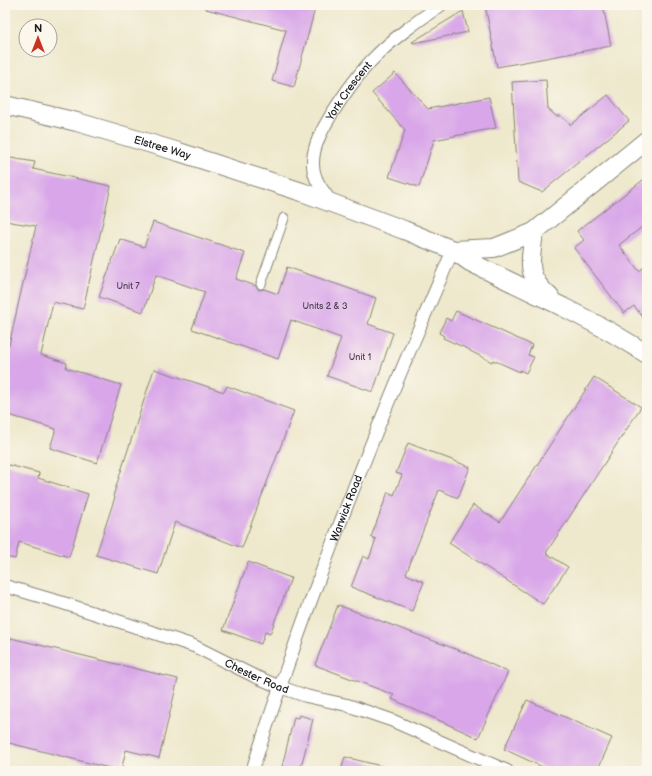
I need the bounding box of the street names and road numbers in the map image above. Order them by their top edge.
street label: York Crescent [323,58,375,124]
street label: Elstree Way [132,133,192,162]
street label: Warwick Road [327,473,365,544]
street label: Chester Road [222,656,290,697]

